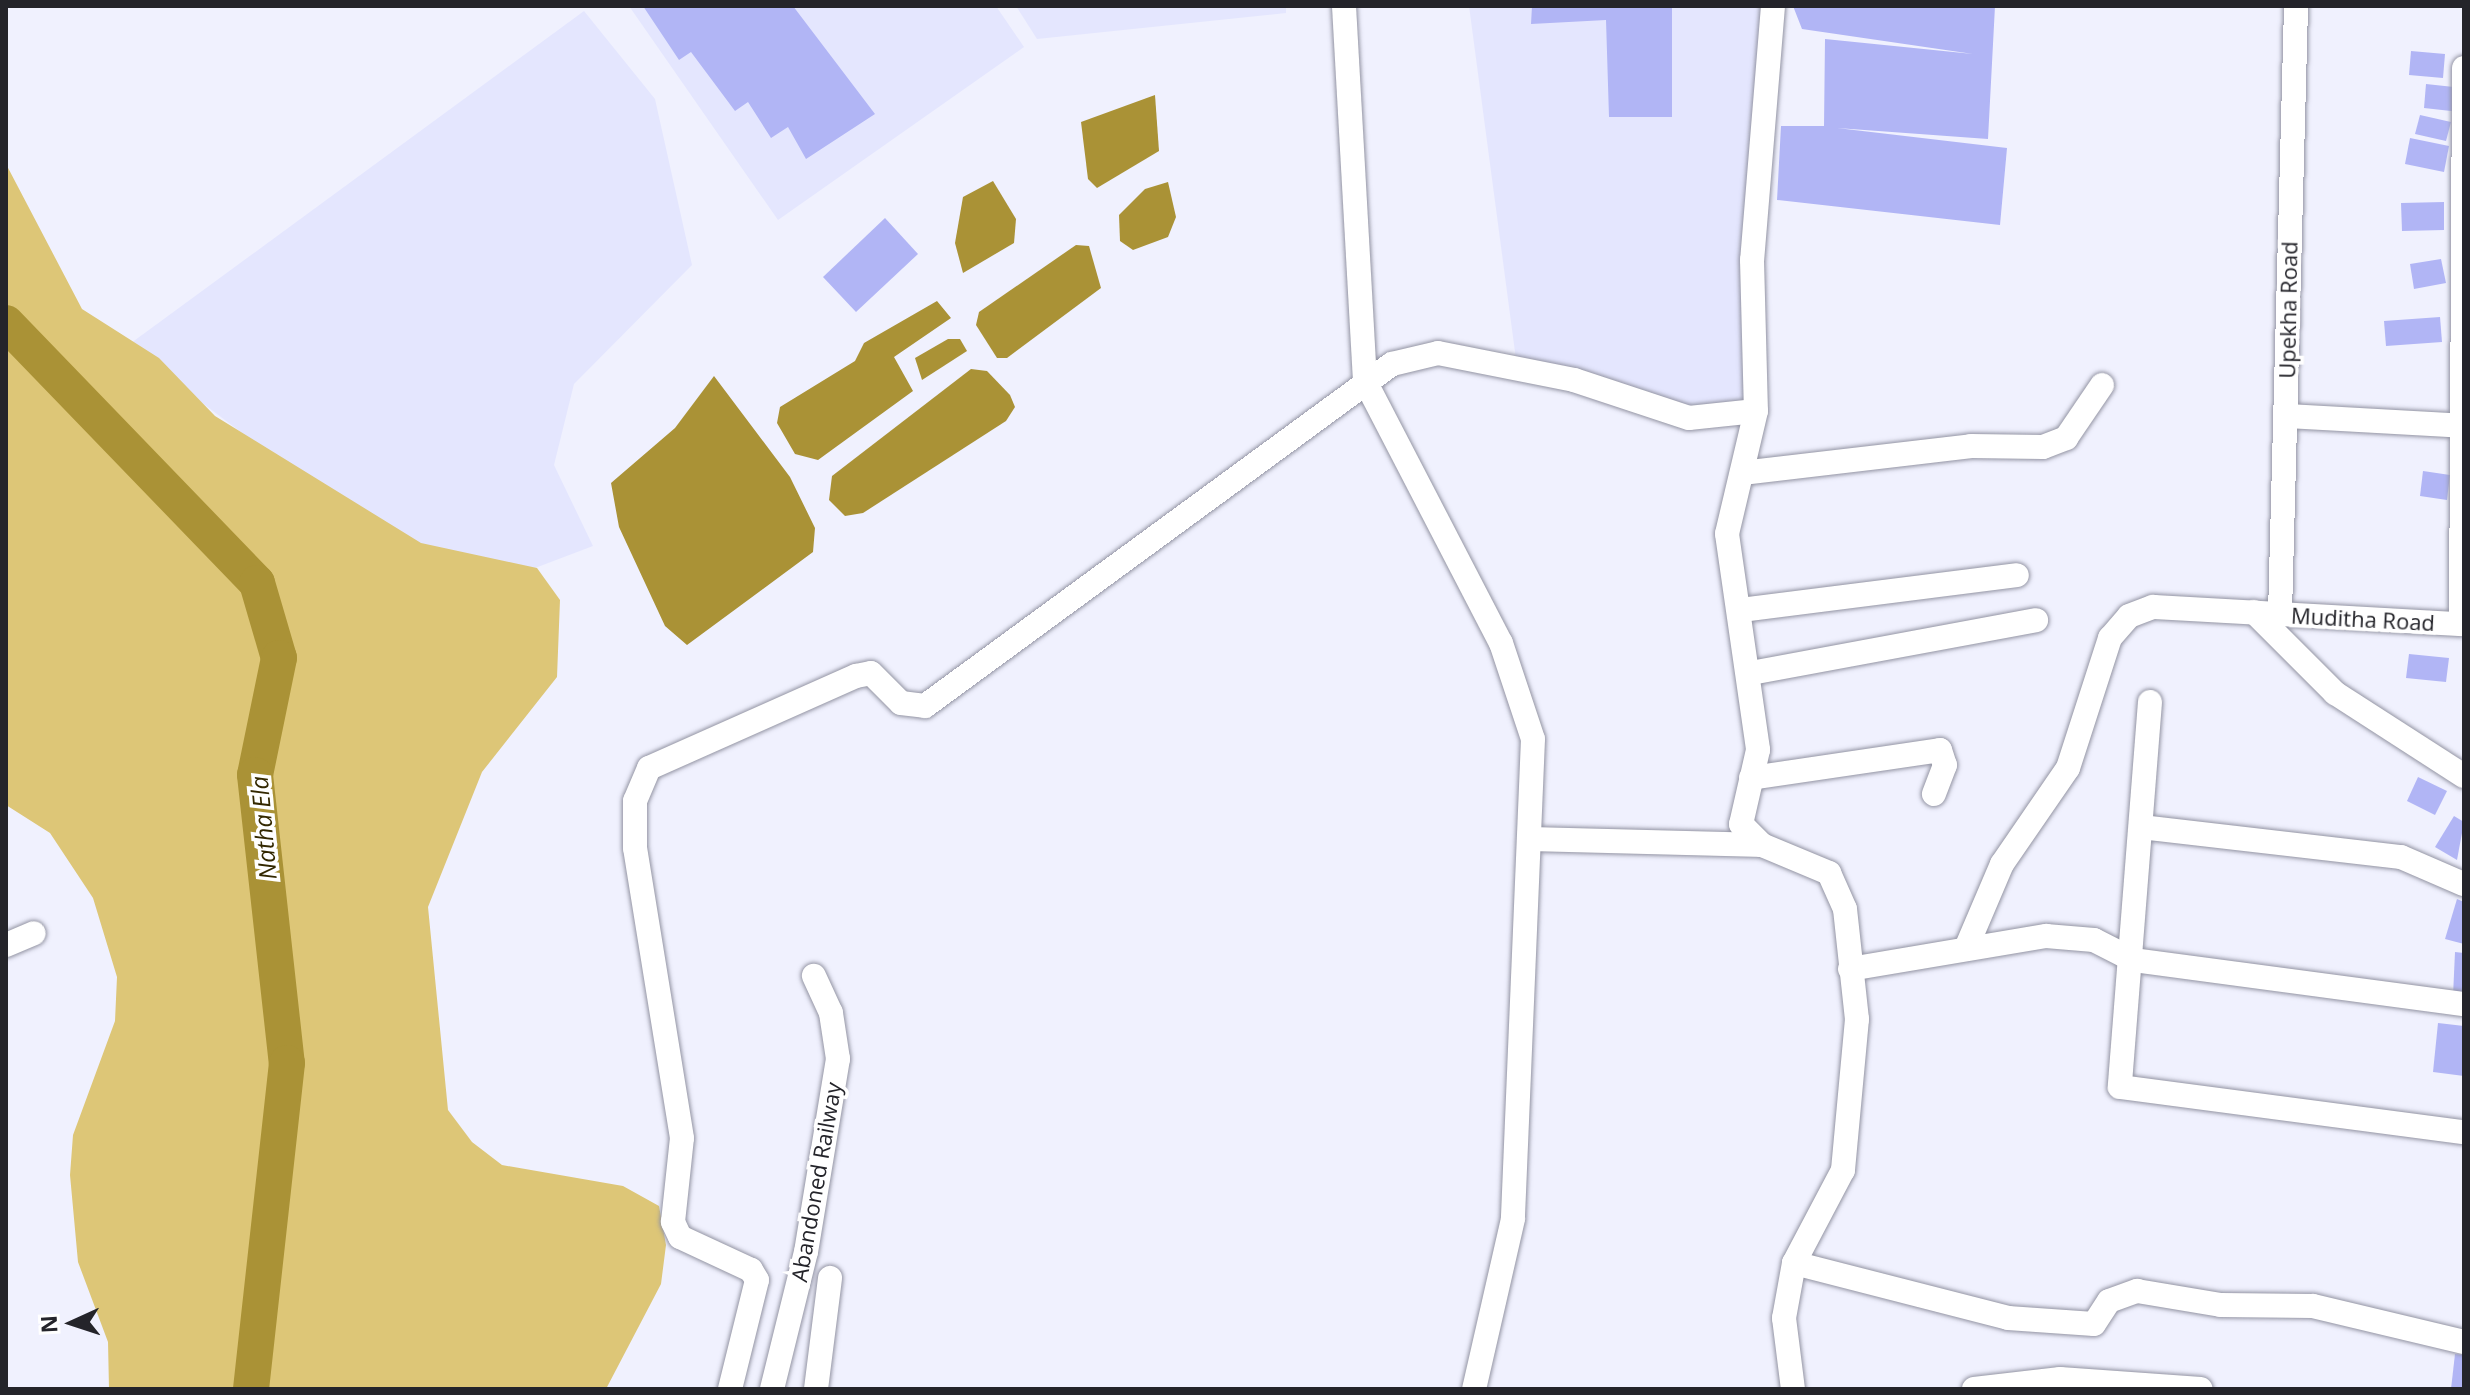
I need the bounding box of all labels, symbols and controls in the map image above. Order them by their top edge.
street label: Upekha Road [2274,241,2302,379]
street label: Muditha Road [2290,602,2436,636]
water label: Natha Ela [244,775,282,881]
street label: Abandoned Railway [785,1080,847,1284]
north arrow [32,1283,112,1363]
text: N [33,1315,63,1334]

